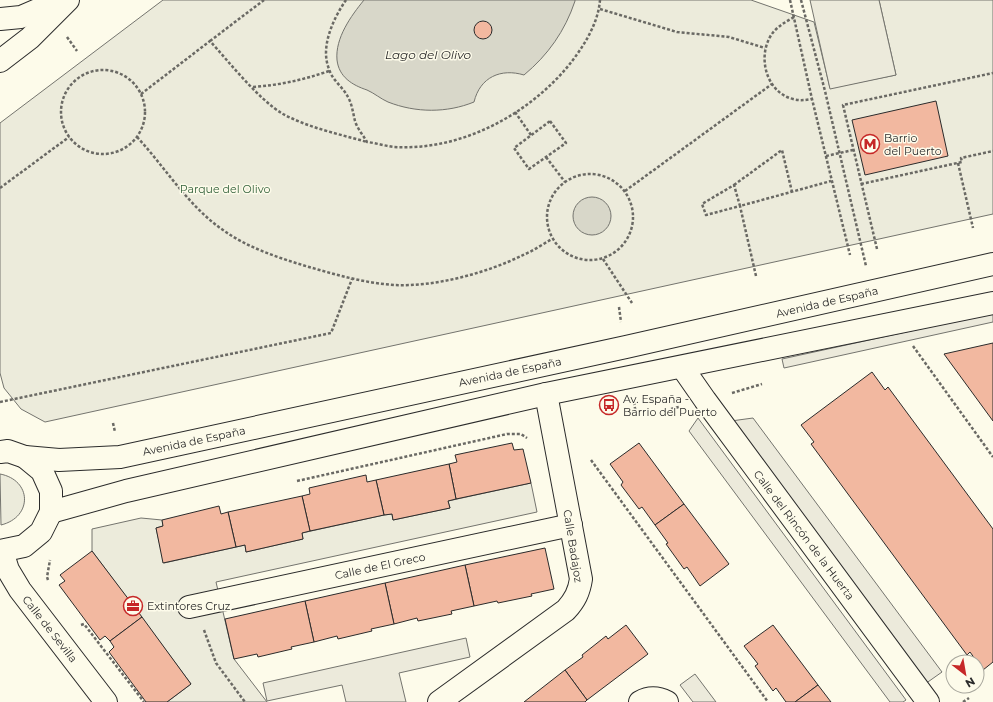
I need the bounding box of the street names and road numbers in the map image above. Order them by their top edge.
street label: Avenida de España [774,283,880,321]
street label: Avenida de España [457,354,563,390]
street label: Avenida de España [141,423,247,459]
street label: Calle del Rincón de la Huerta [751,467,857,603]
street label: Calle Badajoz [560,508,586,584]
street label: Calle de El Greco [333,550,427,582]
street label: Calle de Sevilla [19,593,81,665]

